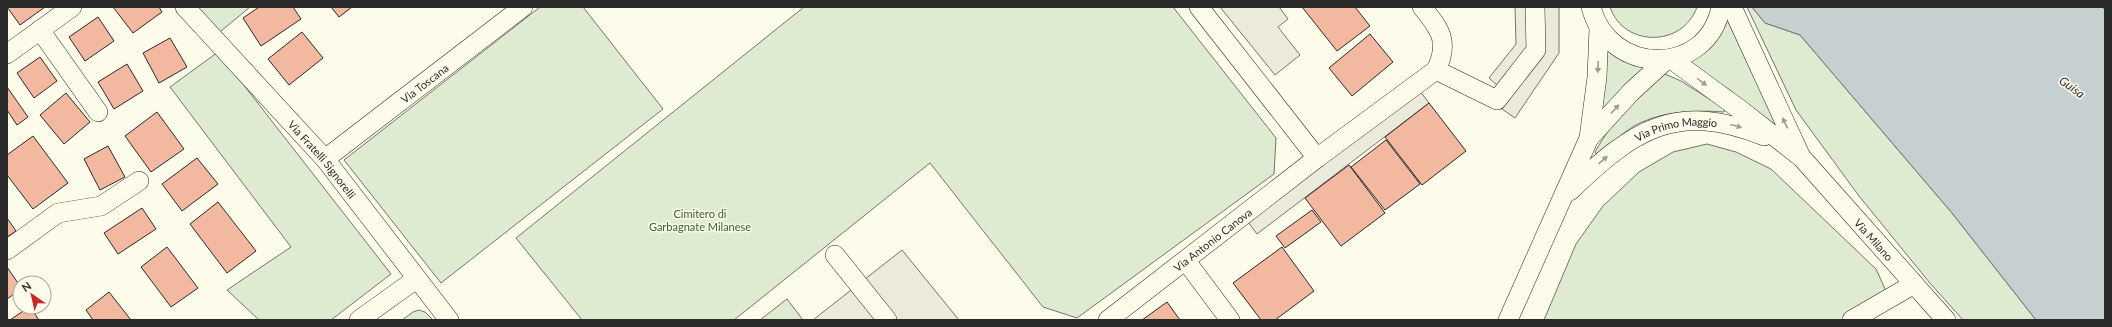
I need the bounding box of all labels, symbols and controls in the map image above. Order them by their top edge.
street label: Via Toscana [398,61,451,105]
one-way arrow [1595,61,1601,74]
water label: Guisa [2056,73,2088,101]
one-way arrow [1697,78,1707,86]
one-way arrow [1611,104,1620,114]
street label: Via Primo Maggio [1632,114,1718,143]
street label: Via Fratelli Signorelli [286,117,359,201]
one-way arrow [1782,117,1788,128]
one-way arrow [1730,123,1743,129]
one-way arrow [1598,155,1608,164]
street label: Via Antonio Canova [1171,205,1254,274]
park label: Cimitero di Garbagnate Milanese [649,207,751,233]
street label: Via Milano [1852,216,1896,263]
north arrow [12,275,52,315]
text: N [19,279,33,294]

